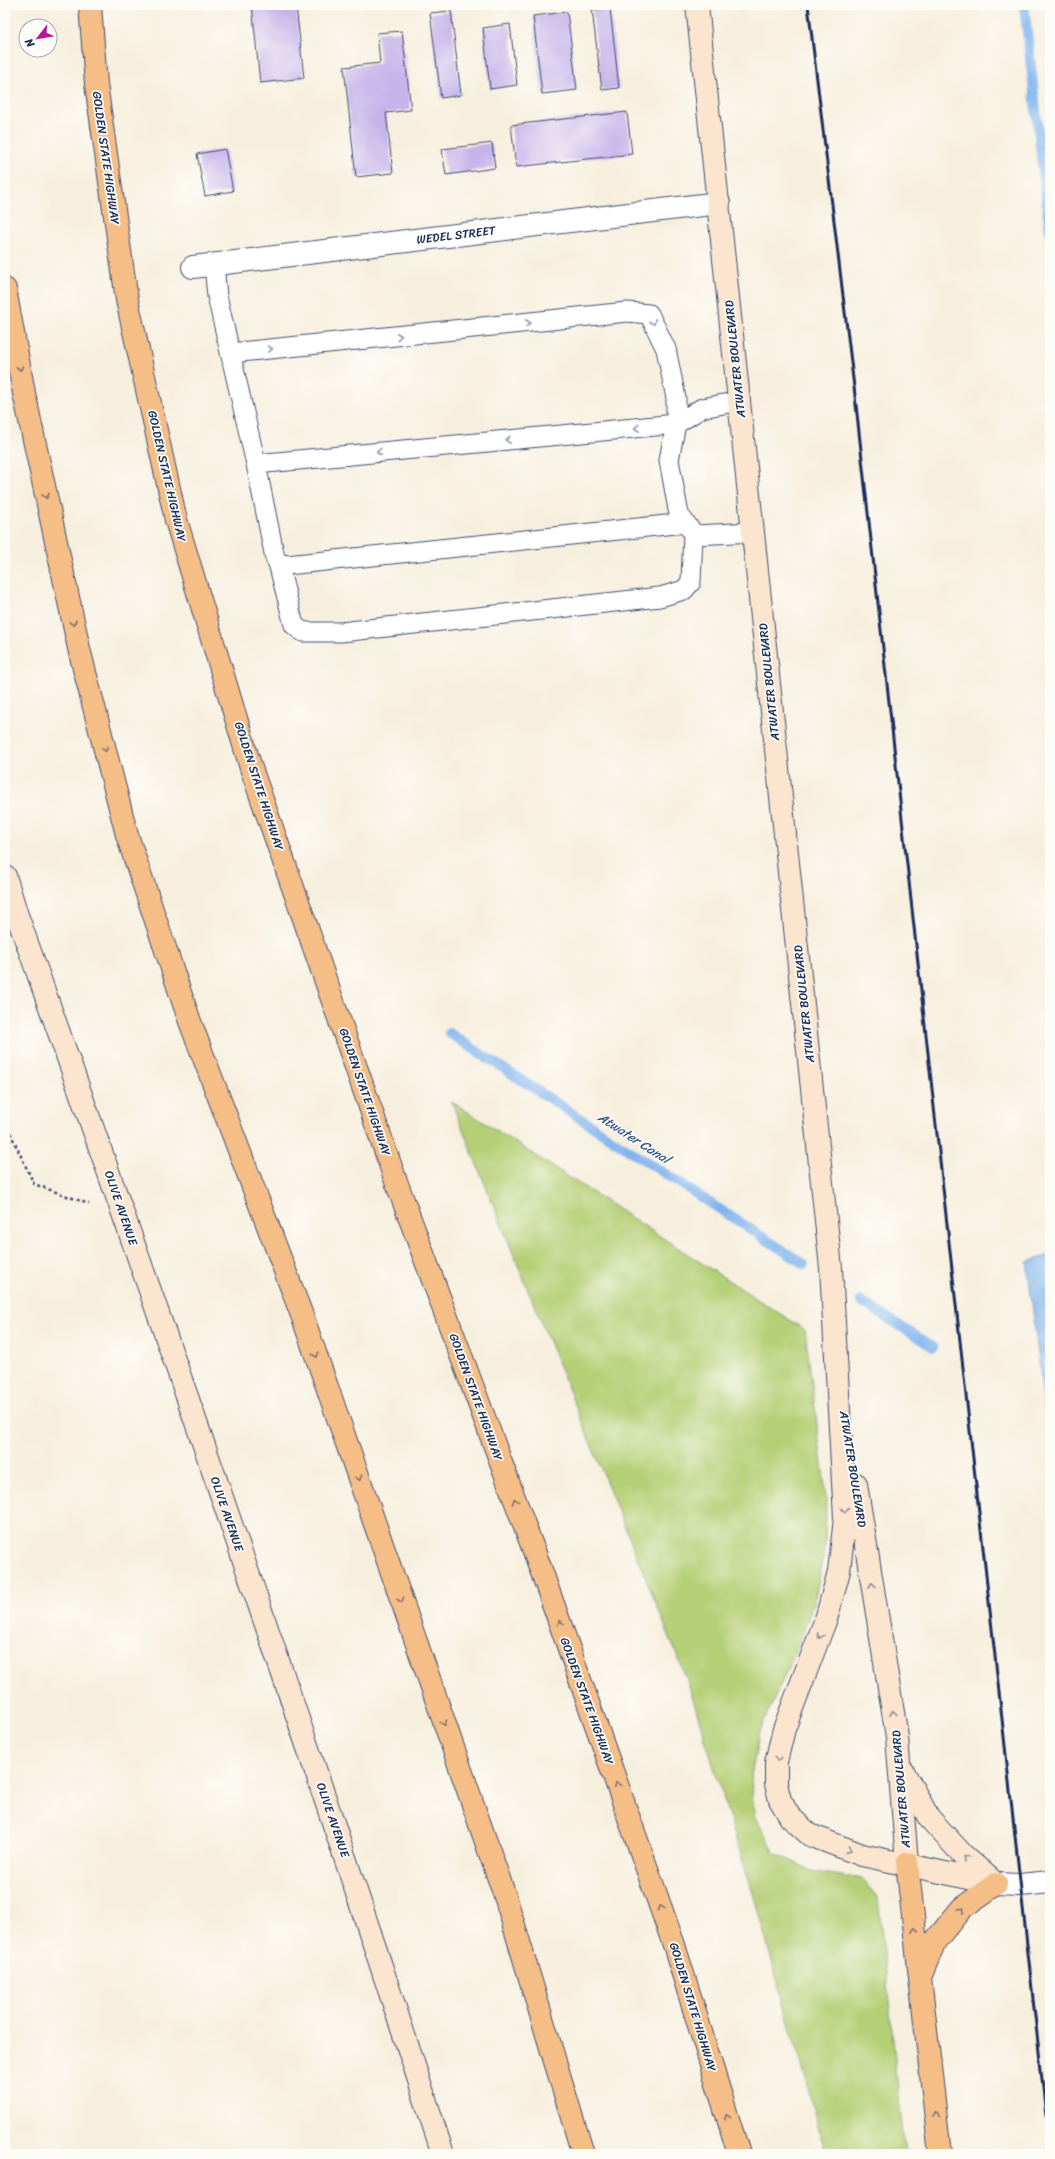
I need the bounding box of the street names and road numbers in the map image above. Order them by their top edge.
street label: GOLDEN STATE HIGHWAY [86,90,126,226]
street label: WEDEL STREET [415,219,498,251]
street label: ATWATER BOULEVARD [718,299,752,420]
street label: GOLDEN STATE HIGHWAY [141,408,193,544]
street label: ATWATER BOULEVARD [752,622,786,743]
street label: GOLDEN STATE HIGHWAY [228,719,290,854]
street label: ATWATER BOULEVARD [787,944,821,1065]
street label: GOLDEN STATE HIGHWAY [333,1025,397,1159]
street label: OLIVE AVENUE [98,1167,145,1250]
street label: GOLDEN STATE HIGHWAY [443,1330,509,1464]
street label: ATWATER BOULEVARD [833,1408,873,1529]
street label: OLIVE AVENUE [204,1473,251,1556]
street label: GOLDEN STATE HIGHWAY [554,1634,620,1768]
street label: ATWATER BOULEVARD [885,1729,917,1850]
street label: OLIVE AVENUE [310,1779,357,1862]
street label: GOLDEN STATE HIGHWAY [663,1940,723,2075]

